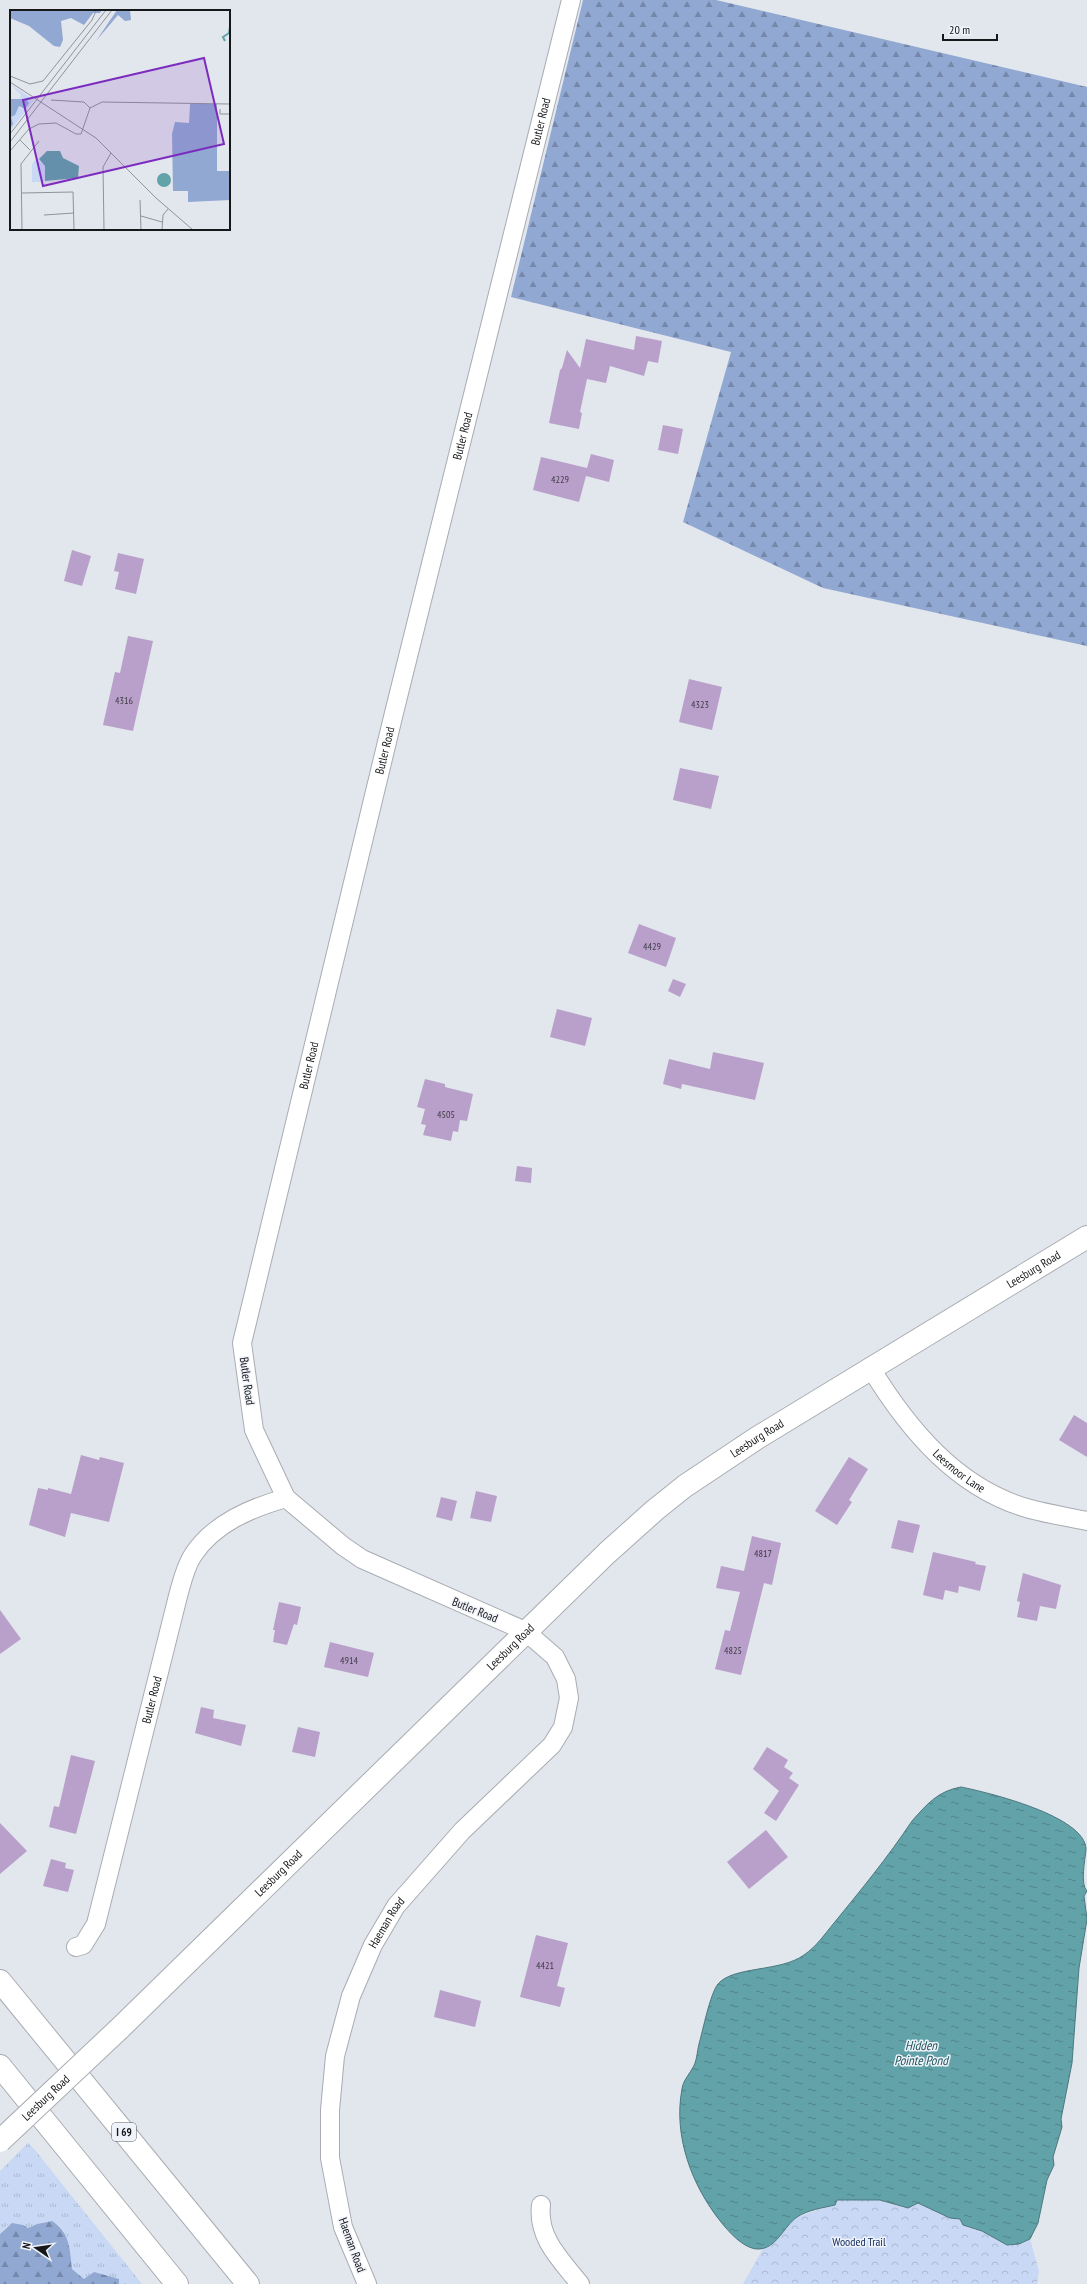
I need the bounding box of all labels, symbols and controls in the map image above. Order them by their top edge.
inset map [10,10,230,230]
scale bar [943,16,997,42]
text: 20 m [949,22,970,37]
street label: Butler Road [527,96,553,147]
street label: Butler Road [449,411,475,461]
house number: 4229 [551,473,569,486]
house number: 4316 [115,694,134,707]
house number: 4323 [691,698,709,711]
street label: Butler Road [371,725,397,776]
house number: 4429 [643,940,661,953]
street label: Butler Road [295,1040,321,1091]
house number: 4505 [437,1108,455,1121]
street label: Leesburg Road [1004,1247,1063,1291]
street label: Butler Road [237,1356,258,1406]
street label: Leesburg Road [727,1416,786,1461]
street label: Leesmoor Lane [930,1446,988,1496]
house number: 4817 [754,1547,772,1560]
street label: Butler Road [450,1594,500,1626]
street label: Leesburg Road [483,1620,537,1673]
house number: 4825 [724,1644,742,1657]
house number: 4914 [340,1654,359,1667]
street label: Butler Road [138,1675,165,1725]
street label: Leesburg Road [251,1847,305,1899]
street label: Haeman Road [365,1894,407,1951]
house number: 4421 [536,1959,554,1972]
water label: Hidden Pointe Pond [894,2037,950,2069]
street label: Leesburg Road [18,2071,73,2124]
road number: I 69 [112,2123,136,2141]
street label: Haeman Road [336,2215,369,2274]
north arrow [16,2228,56,2268]
park label: Wooded Trail [832,2234,886,2249]
text: N [19,2241,34,2250]

